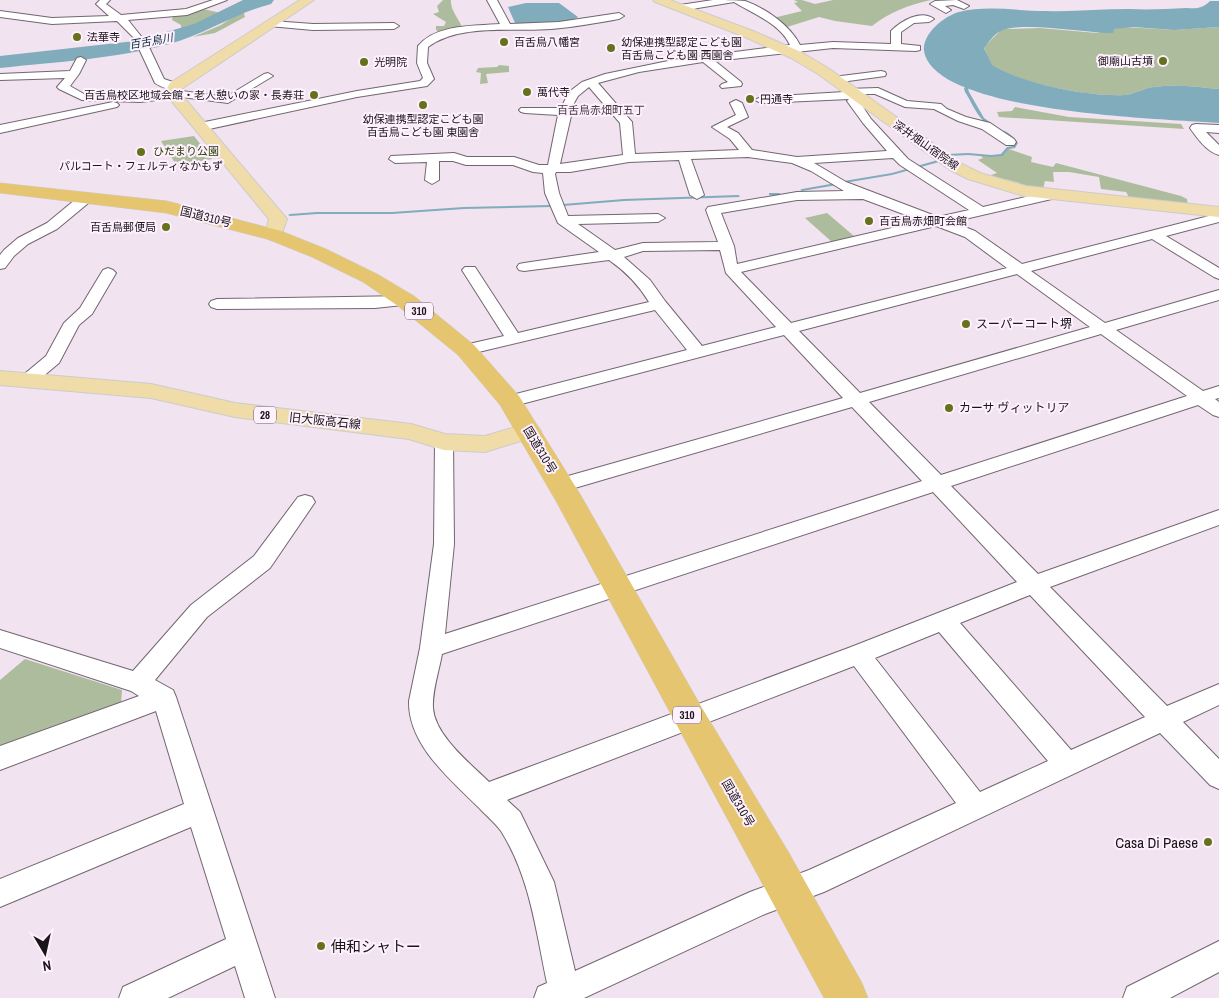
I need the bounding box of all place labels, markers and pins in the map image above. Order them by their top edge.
place label: 法華寺 [87,30,120,44]
marker: 法華寺 [71,31,83,43]
place label: 百舌鳥八幡宮 [514,35,580,49]
place label: 幼保連携型認定こども園 百舌鳥こども園 西園舎 [621,35,742,62]
marker: 百舌鳥八幡宮 [498,36,510,48]
marker: 幼保連携型認定こども園 百舌鳥こども園 西園舎 [605,42,617,54]
place label: 御廟山古墳 [1097,54,1153,68]
place label: 光明院 [374,55,407,69]
marker: 御廟山古墳 [1157,55,1169,67]
marker: 光明院 [358,56,370,68]
place label: 萬代寺 [537,85,570,99]
marker: 萬代寺 [521,86,533,98]
place label: 百舌鳥校区地域会館・老人憩いの家・長寿荘 [84,88,304,102]
marker: 百舌鳥校区地域会館・老人憩いの家・長寿荘 [308,89,320,101]
place label: 円通寺 [760,92,793,106]
marker: 円通寺 [744,93,756,105]
marker: 幼保連携型認定こども園 百舌鳥こども園 東園舎 [417,99,429,111]
place label: 幼保連携型認定こども園 百舌鳥こども園 東園舎 [363,112,484,139]
marker: パルコート・フェルティなかもず [135,146,147,158]
place label: パルコート・フェルティなかもず [59,159,223,173]
place label: 百舌鳥赤畑町会館 [879,214,967,228]
marker: 百舌鳥赤畑町会館 [863,215,875,227]
place label: 百舌鳥郵便局 [90,220,156,234]
marker: 百舌鳥郵便局 [160,221,172,233]
place label: スーパーコート堺 [976,316,1072,332]
marker: スーパーコート堺 [960,318,972,330]
place label: カーサ ヴィットリア [959,400,1070,416]
marker: カーサ ヴィットリア [943,402,955,414]
place label: Casa Di Paese [1115,832,1198,853]
marker: Casa Di Paese [1202,836,1214,848]
place label: 伸和シャトー [331,936,421,957]
marker: 伸和シャトー [315,940,327,952]

